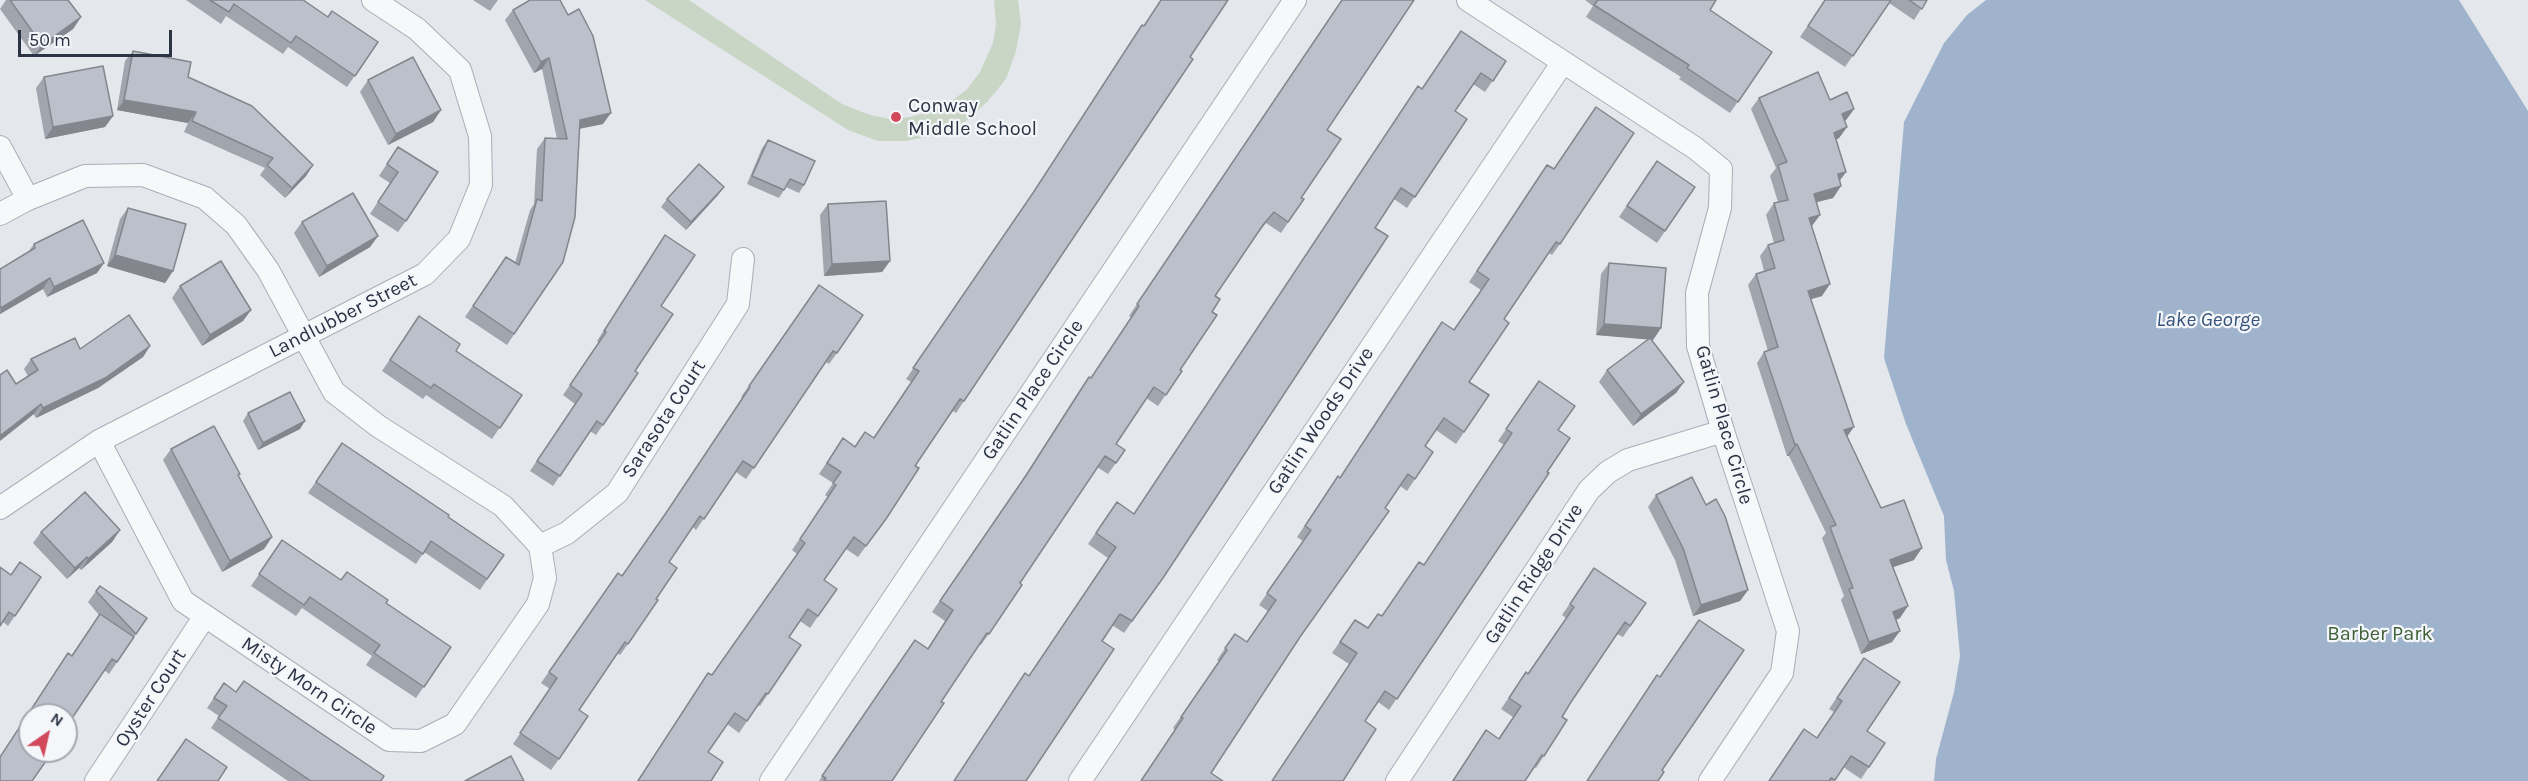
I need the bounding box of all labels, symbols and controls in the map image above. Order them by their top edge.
scale bar [21,18,176,56]
text: 50 m [29,29,71,51]
place label: Conway Middle School [908,94,1037,141]
marker: Conway Middle School [889,110,903,124]
street label: Landlubber Street [265,268,421,364]
water label: Lake George [2156,307,2260,333]
street label: Gatlin Place Circle [977,315,1089,465]
street label: Gatlin Woods Drive [1263,343,1379,499]
street label: Gatlin Place Circle [1690,343,1758,507]
street label: Sarasota Court [617,355,711,483]
street label: Gatlin Ridge Drive [1480,499,1588,649]
park label: Barber Park [2327,622,2433,646]
street label: Misty Morn Circle [237,632,381,740]
street label: Oyster Court [110,644,192,752]
north arrow [18,703,78,763]
text: N [47,708,67,730]

